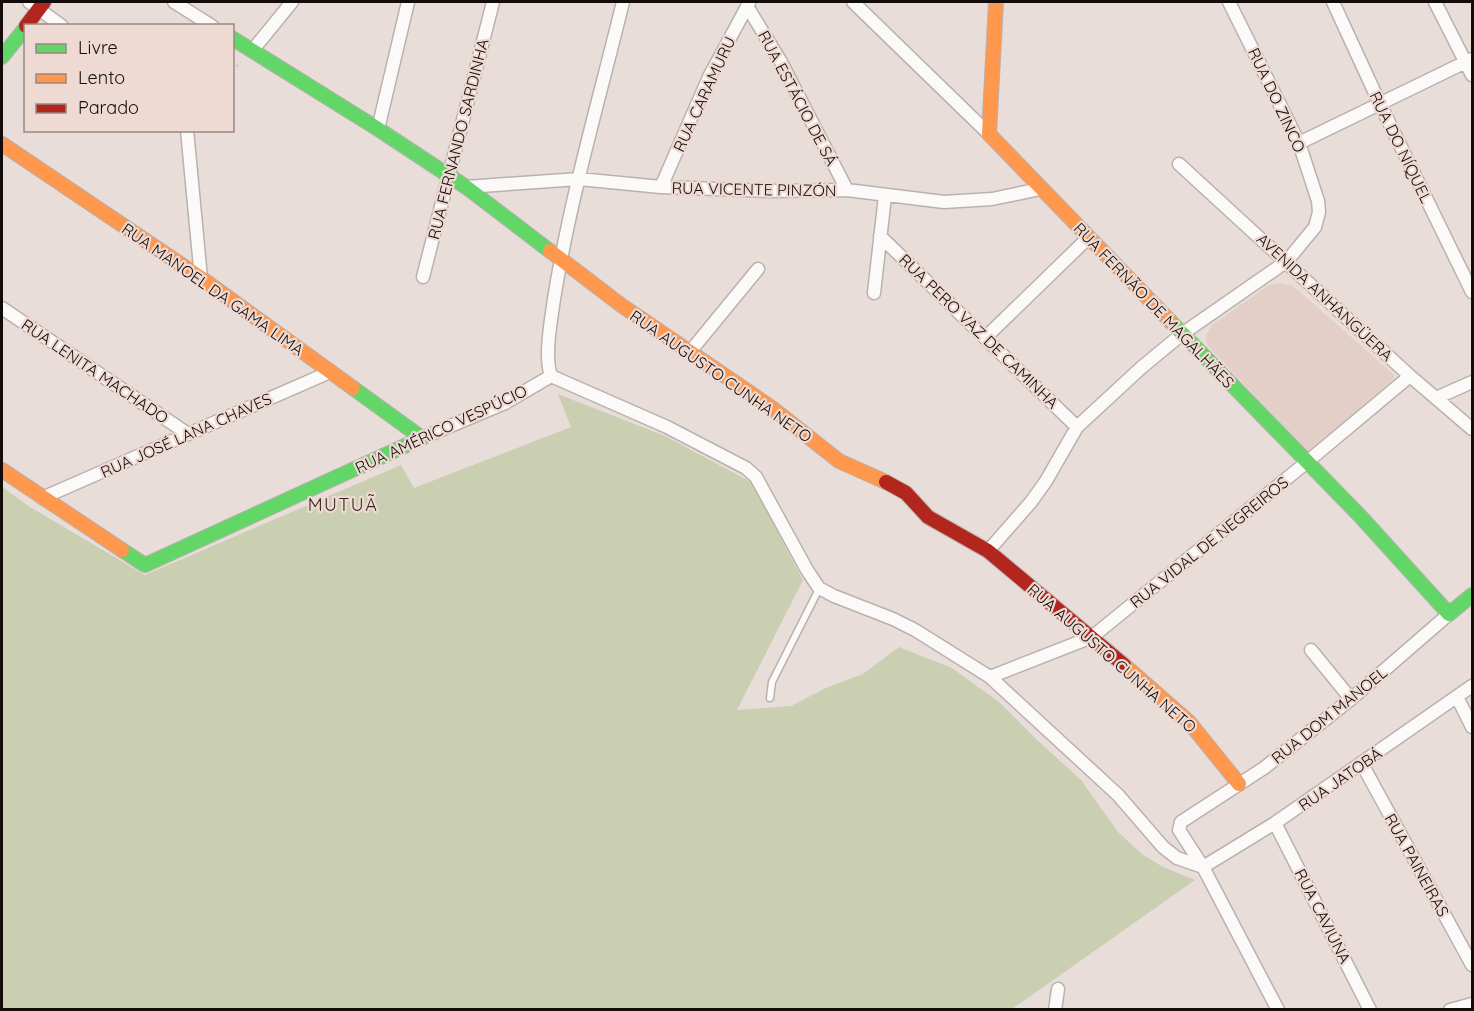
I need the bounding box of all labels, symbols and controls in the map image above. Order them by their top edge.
legend [24,24,234,132]
street label: RUA ESTÁCIO DE SÁ [754,27,842,169]
street label: RUA CARAMURU [668,33,740,155]
text: Livre [78,36,118,59]
street label: RUA FERNANDO SARDINHA [423,36,493,242]
street label: RUA DO ZINCO [1244,44,1310,156]
text: Lento [78,66,125,89]
street label: RUA DO NÍQUEL [1365,88,1437,207]
text: Parado [78,96,139,119]
street label: RUA VICENTE PINZÓN [671,178,837,200]
street label: RUA MANOEL DA GAMA LIMA [118,218,308,360]
street label: RUA FERNÃO DE MAGALHÃES [1070,218,1238,392]
street label: AVENIDA ANHANGÜERA [1253,229,1397,365]
street label: RUA PERO VAZ DE CAMINHA [895,249,1063,413]
street label: RUA AUGUSTO CUNHA NETO [626,305,816,447]
street label: RUA LENITA MACHADO [18,314,172,428]
street label: RUA AMÉRICO VESPÚCIO [352,380,530,478]
street label: RUA JOSÉ LANA CHAVES [97,388,275,482]
street label: RUA VIDAL DE NEGREIROS [1126,472,1292,612]
district label: MUTUÃ [308,493,378,516]
street label: RUA AUGUSTO CUNHA NETO [1023,579,1201,737]
street label: RUA DOM MANOEL [1267,662,1391,768]
street label: RUA JATOBÁ [1294,743,1386,815]
street label: RUA PAINEIRAS [1380,810,1454,920]
street label: RUA CAVIÚNA [1290,865,1356,967]

